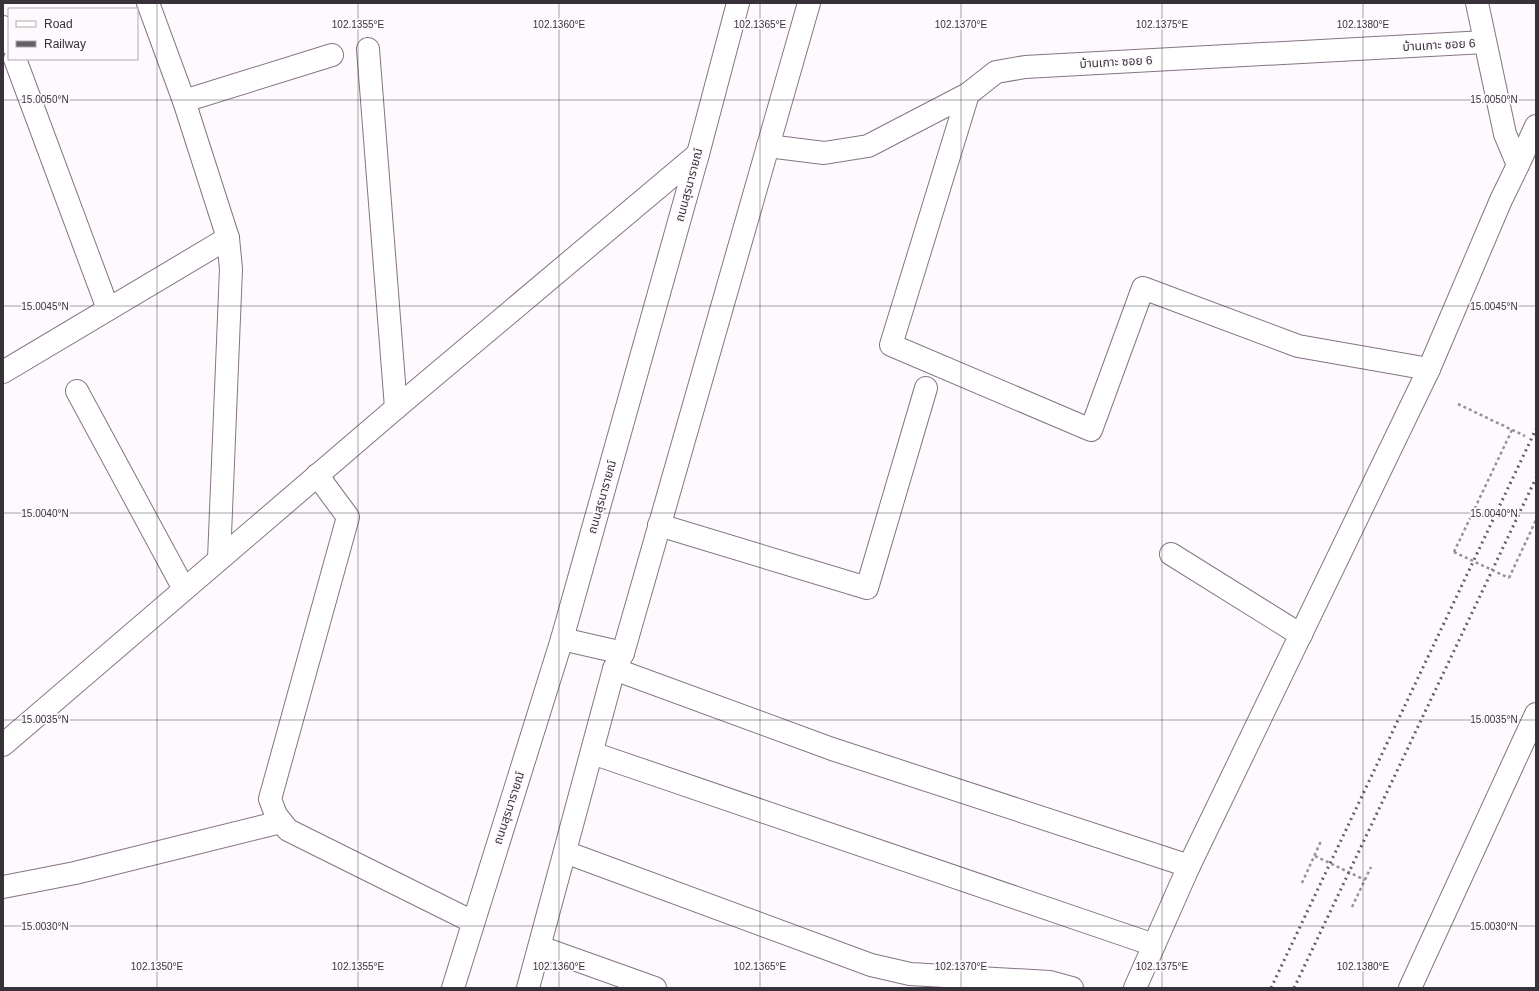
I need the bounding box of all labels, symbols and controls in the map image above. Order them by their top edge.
legend [8,8,138,60]
text: Road [44,17,73,31]
text: 102.1355°E [332,19,385,30]
text: 102.1360°E [533,19,586,30]
text: 102.1365°E [734,19,787,30]
text: 102.1370°E [935,19,988,30]
text: 102.1375°E [1136,19,1189,30]
text: 102.1380°E [1337,19,1390,30]
street label: บ้านเกาะ ซอย 6 [1402,36,1476,54]
text: Railway [44,37,86,51]
street label: บ้านเกาะ ซอย 6 [1079,53,1153,71]
text: 15.0050°N [21,94,69,105]
text: 15.0050°N [1470,94,1518,105]
street label: ถนนสุรนารายณ์ [672,147,706,223]
text: 15.0045°N [21,301,69,312]
text: 15.0045°N [1470,301,1518,312]
street label: ถนนสุรนารายณ์ [585,459,619,535]
text: 15.0040°N [21,508,69,519]
text: 15.0040°N [1470,508,1518,519]
text: 15.0035°N [21,714,69,725]
text: 15.0035°N [1470,714,1518,725]
street label: ถนนสุรนารายณ์ [491,770,527,846]
text: 15.0030°N [21,921,69,932]
text: 15.0030°N [1470,921,1518,932]
text: 102.1350°E [131,961,184,972]
text: 102.1355°E [332,961,385,972]
text: 102.1360°E [533,961,586,972]
text: 102.1365°E [734,961,787,972]
text: 102.1370°E [935,961,988,972]
text: 102.1375°E [1136,961,1189,972]
text: 102.1380°E [1337,961,1390,972]

